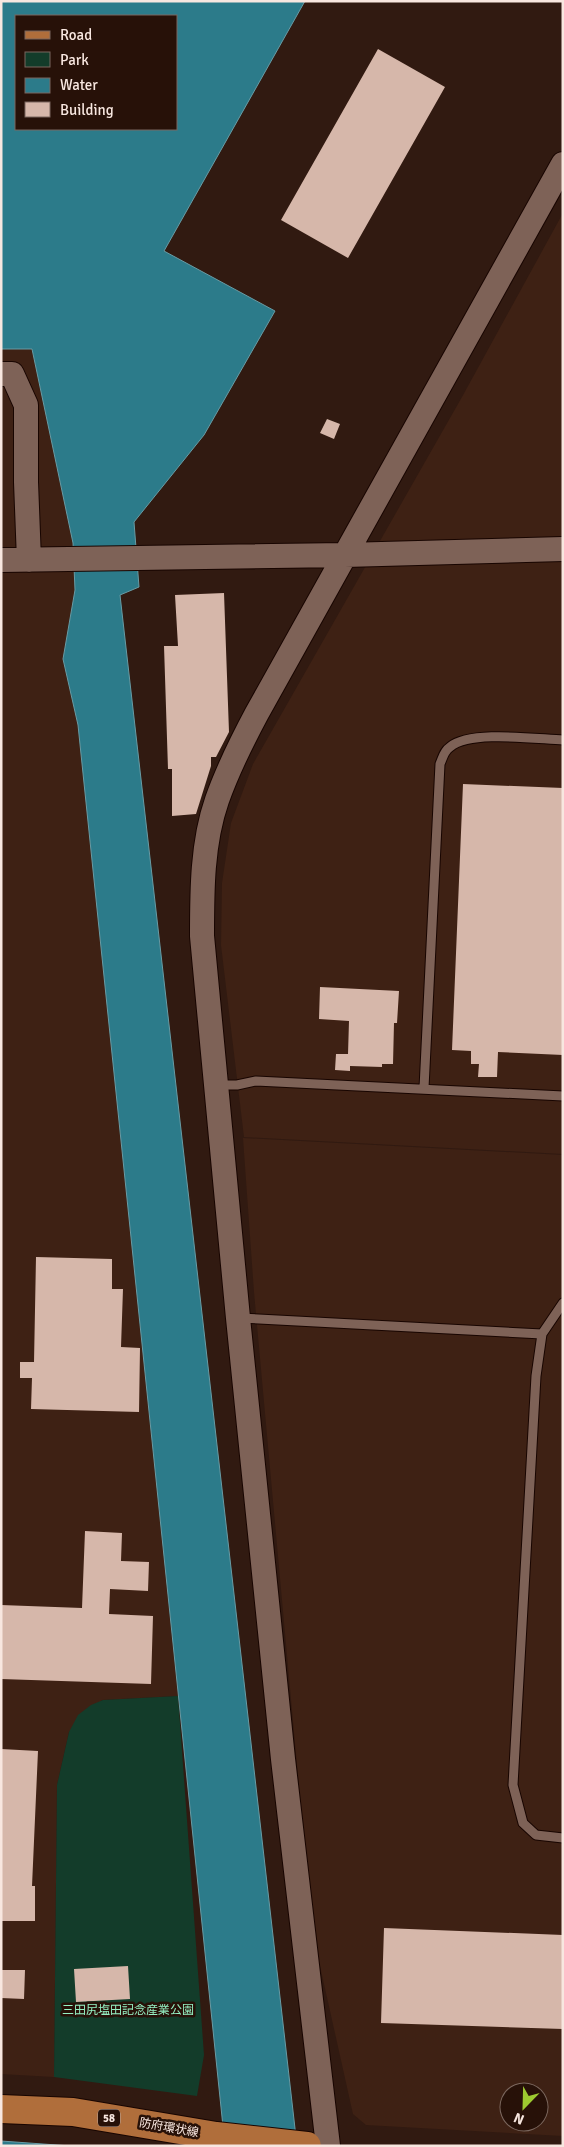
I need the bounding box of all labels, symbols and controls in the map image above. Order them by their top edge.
legend [15,15,178,130]
text: Road [60,26,92,44]
text: Park [60,51,89,69]
text: Water [60,76,98,94]
text: Building [60,101,114,119]
park label: 三田尻塩田記念産業公園 [62,2003,194,2018]
north arrow [499,2082,549,2132]
text: N [511,2109,527,2128]
road number: 58 [98,2110,120,2126]
street label: 防府環状線 [138,2115,200,2141]

